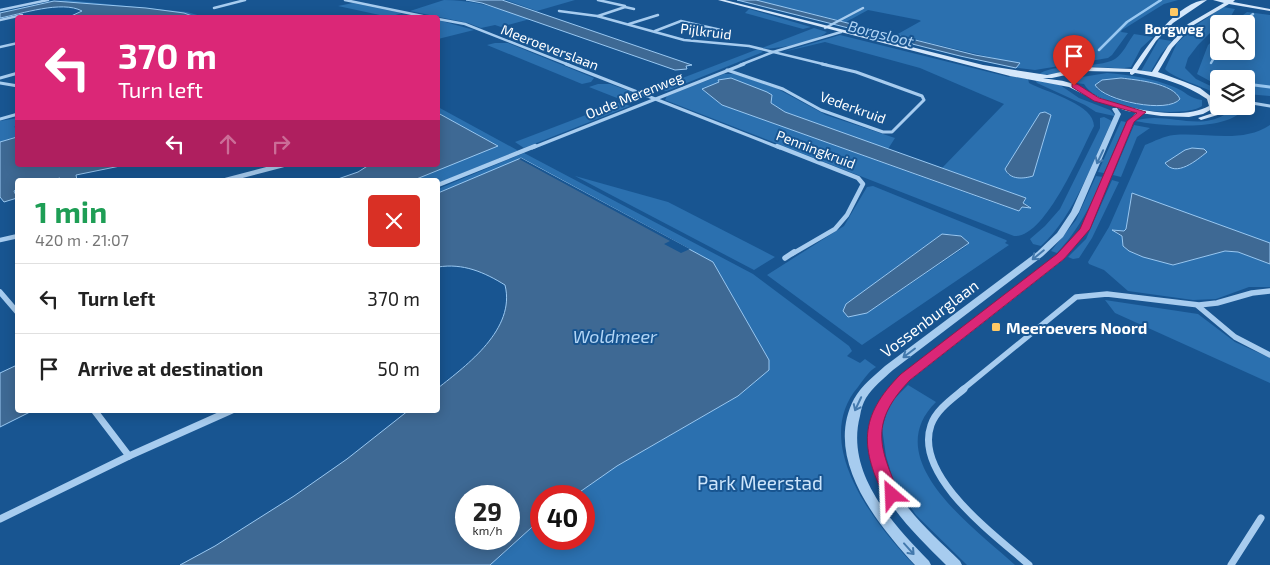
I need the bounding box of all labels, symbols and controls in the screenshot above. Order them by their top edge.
marker: Borgweg [1168,6,1180,18]
map controls [1210,15,1255,115]
button: search [1210,15,1255,60]
water label: Borgsloot [846,16,916,50]
street label: Pijlkruid [679,19,733,43]
place label: Borgweg [1144,20,1204,37]
street label: Meeroeverslaan [499,21,601,73]
text: 370 m [118,34,217,76]
icon: left [35,35,100,100]
pin [1053,35,1095,86]
icon: arrive [1060,42,1088,70]
street label: Oude Merenweg [583,68,685,122]
button: layers [1210,70,1255,115]
text: Turn left [118,76,203,102]
street label: Vederkruid [818,87,888,127]
street label: Penningkruid [774,126,858,172]
icon: left [161,130,189,158]
icon: ahead [214,130,242,158]
icon: right [267,130,295,158]
one-way arrow [1095,149,1104,164]
text: 1 min [35,193,107,229]
button: close [368,195,420,247]
text: 420 m · 21:07 [35,230,129,249]
one-way arrow [1032,249,1045,260]
street label: Vossenburglaan [876,275,982,361]
icon: left [35,285,63,313]
text: Turn left [78,287,155,310]
text: 370 m [367,287,420,310]
place label: Meeroevers Noord [1006,318,1147,337]
marker: Meeroevers Noord [990,321,1002,333]
water label: Woldmeer [573,325,658,347]
one-way arrow [903,348,916,359]
icon: arrive [35,355,63,383]
text: Arrive at destination [78,357,263,380]
text: 50 m [377,357,420,380]
one-way arrow [853,397,863,412]
position arrow [865,468,917,520]
park label: Park Meerstad [697,471,823,494]
speed limit sign: 40 [530,485,595,550]
text: 29 [473,496,502,526]
text: km/h [473,523,502,537]
one-way arrow [903,542,914,555]

